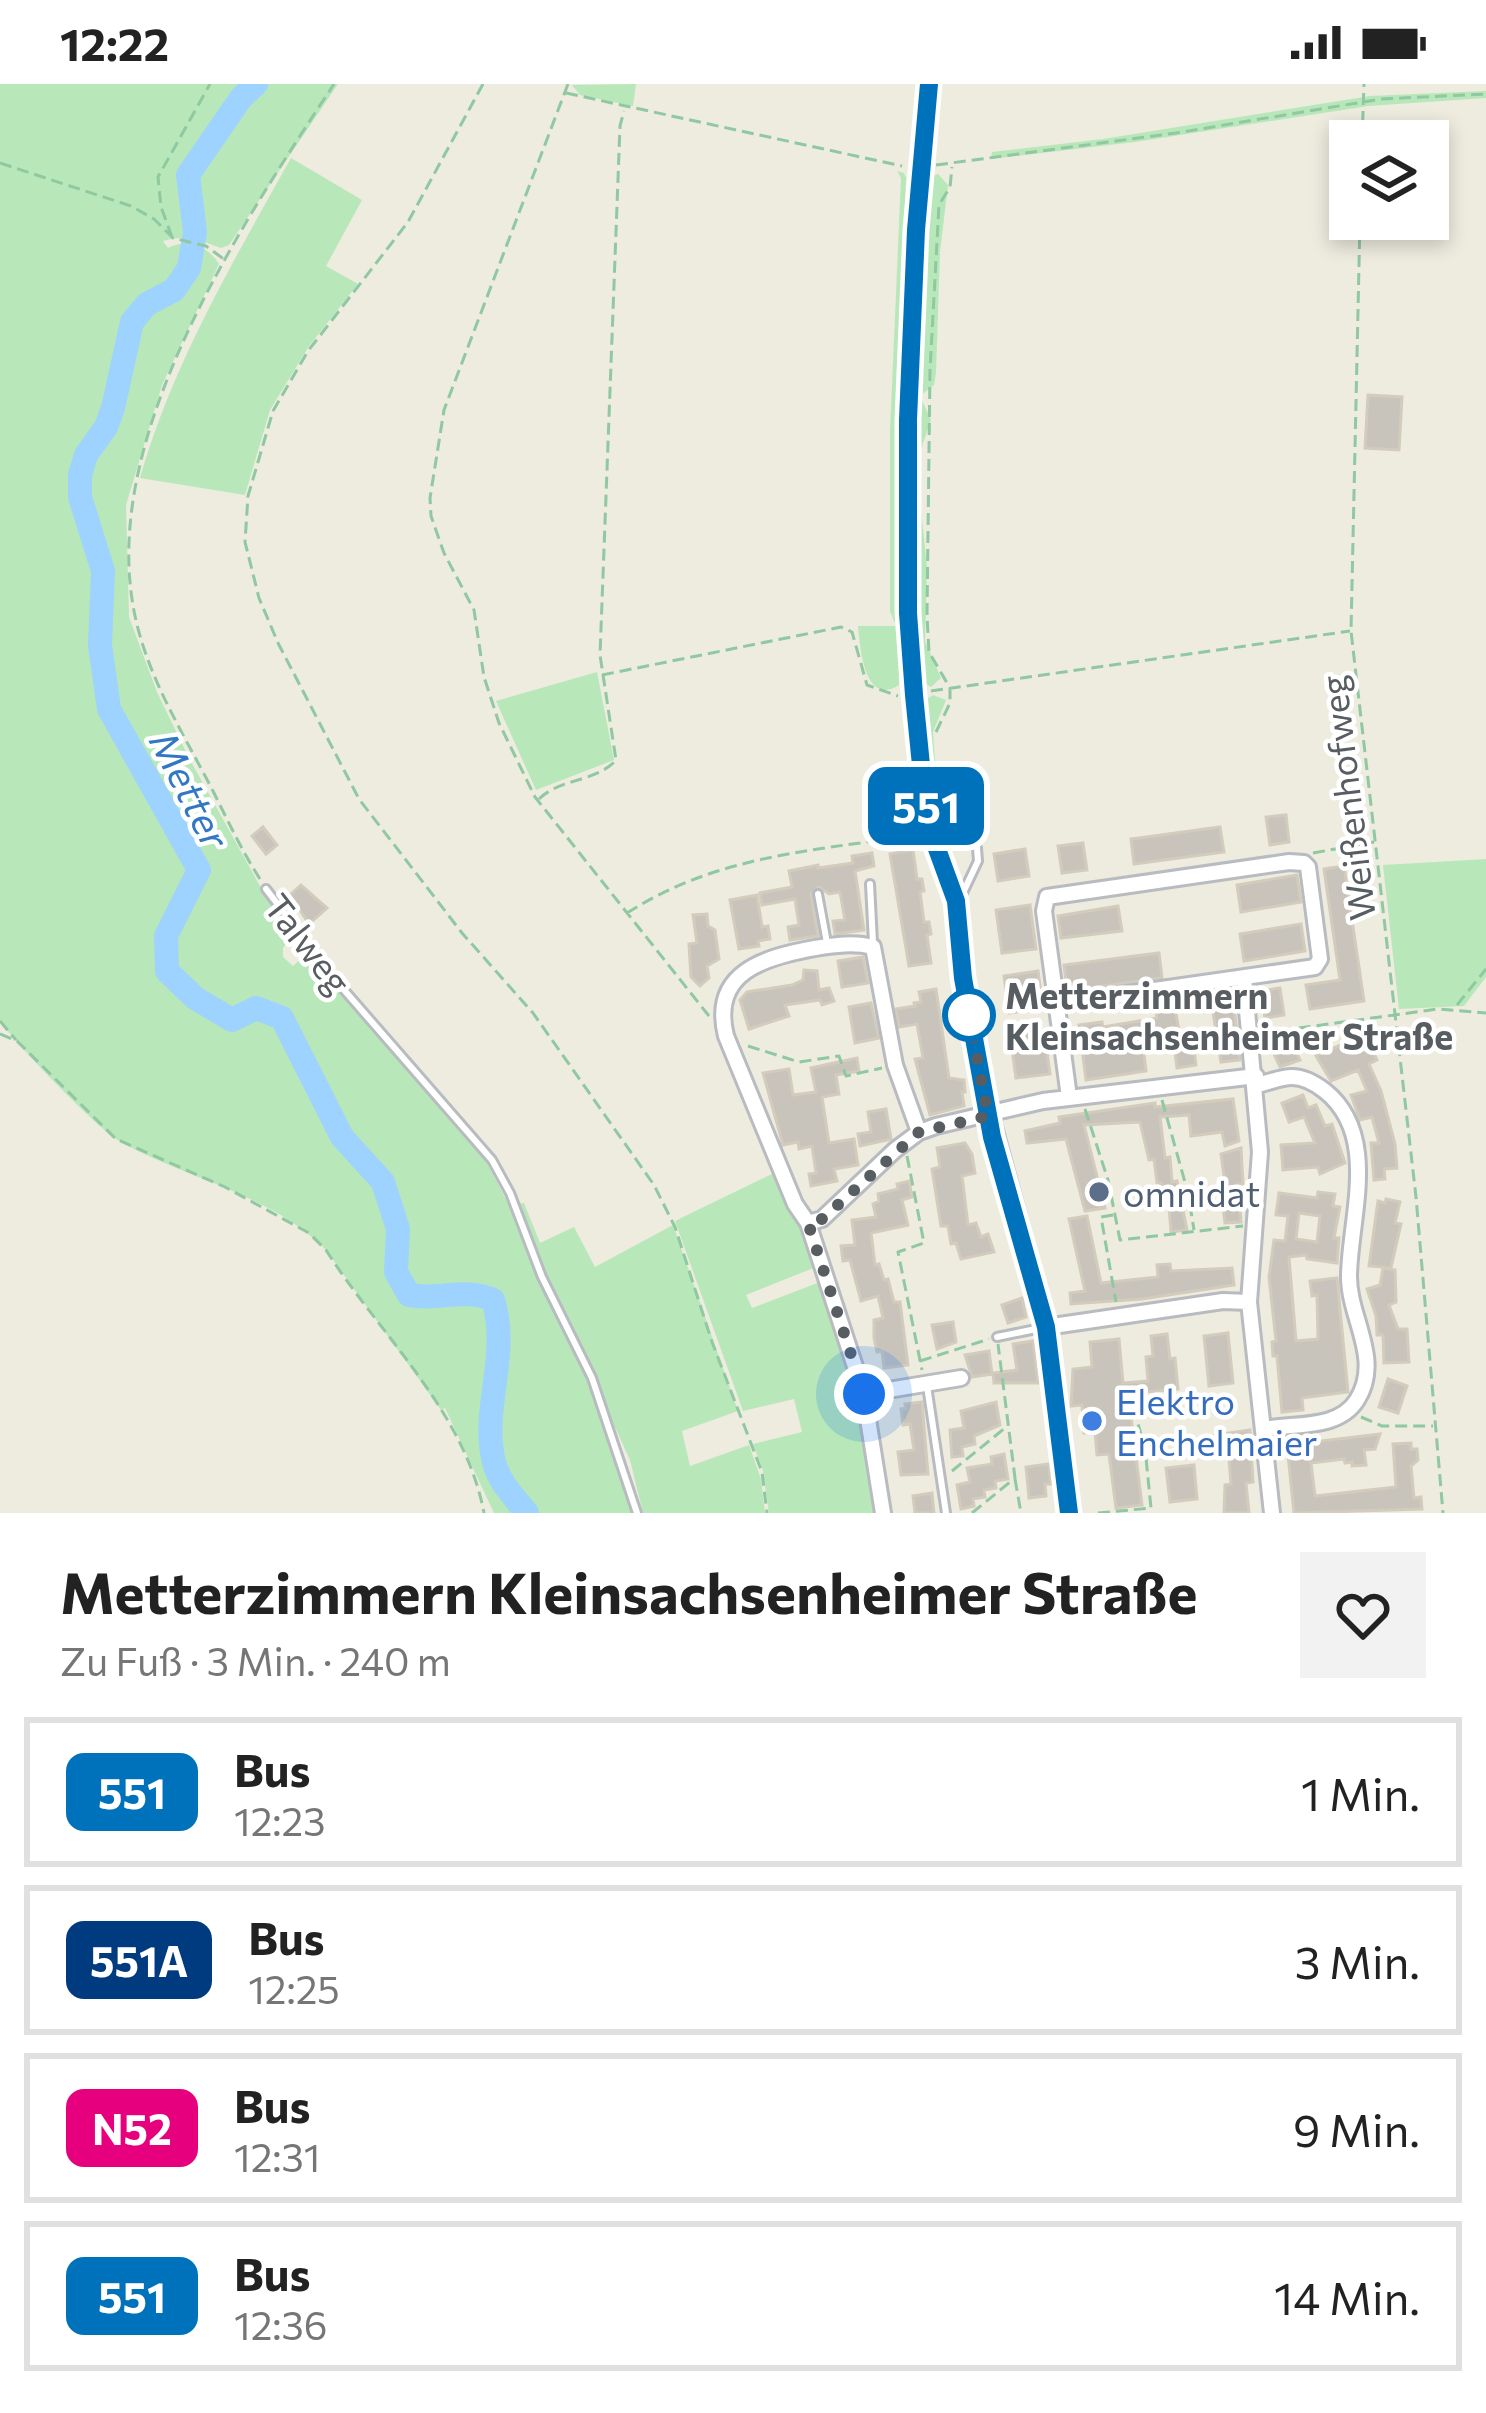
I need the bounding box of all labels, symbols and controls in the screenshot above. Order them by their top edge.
text: 12:22 [60,15,169,70]
map controls [1329,120,1449,240]
button: layers [1329,120,1449,240]
street label: Weißenhofweg [1309,673,1383,923]
water label: Metter [141,722,241,857]
line badge: 551 [857,767,995,845]
text: 551 [892,780,960,832]
street label: Talweg [256,884,362,1002]
place label: Metterzimmern Kleinsachsenheimer Straße [1005,972,1453,1057]
marker: Metterzimmern Kleinsachsenheimer Straße [944,990,994,1040]
place label: omnidat [1123,1170,1260,1214]
marker: omnidat [1086,1179,1112,1205]
your location [834,1364,894,1424]
place label: Elektro Enchelmaier [1116,1378,1317,1463]
marker: Elektro Enchelmaier [1079,1408,1105,1434]
button: heart [1300,1552,1426,1678]
text: Metterzimmern Kleinsachsenheimer Straße [60,1556,1198,1626]
text: Zu Fuß · 3 Min. · 240 m [60,1636,451,1684]
text: Bus [234,1741,310,1796]
text: 1 Min. [1301,1765,1420,1820]
text: 551 [98,1766,166,1818]
text: 12:23 [234,1796,325,1844]
text: Bus [248,1909,325,1964]
text: 3 Min. [1295,1933,1420,1988]
text: 551A [90,1934,188,1986]
text: 12:25 [248,1964,340,2012]
text: Bus [234,2077,310,2132]
text: 9 Min. [1293,2101,1420,2156]
text: N52 [92,2102,172,2154]
text: 12:31 [234,2132,320,2180]
text: Bus [234,2245,310,2300]
text: 14 Min. [1274,2269,1420,2324]
text: 551 [98,2270,166,2322]
text: 12:36 [234,2300,327,2348]

